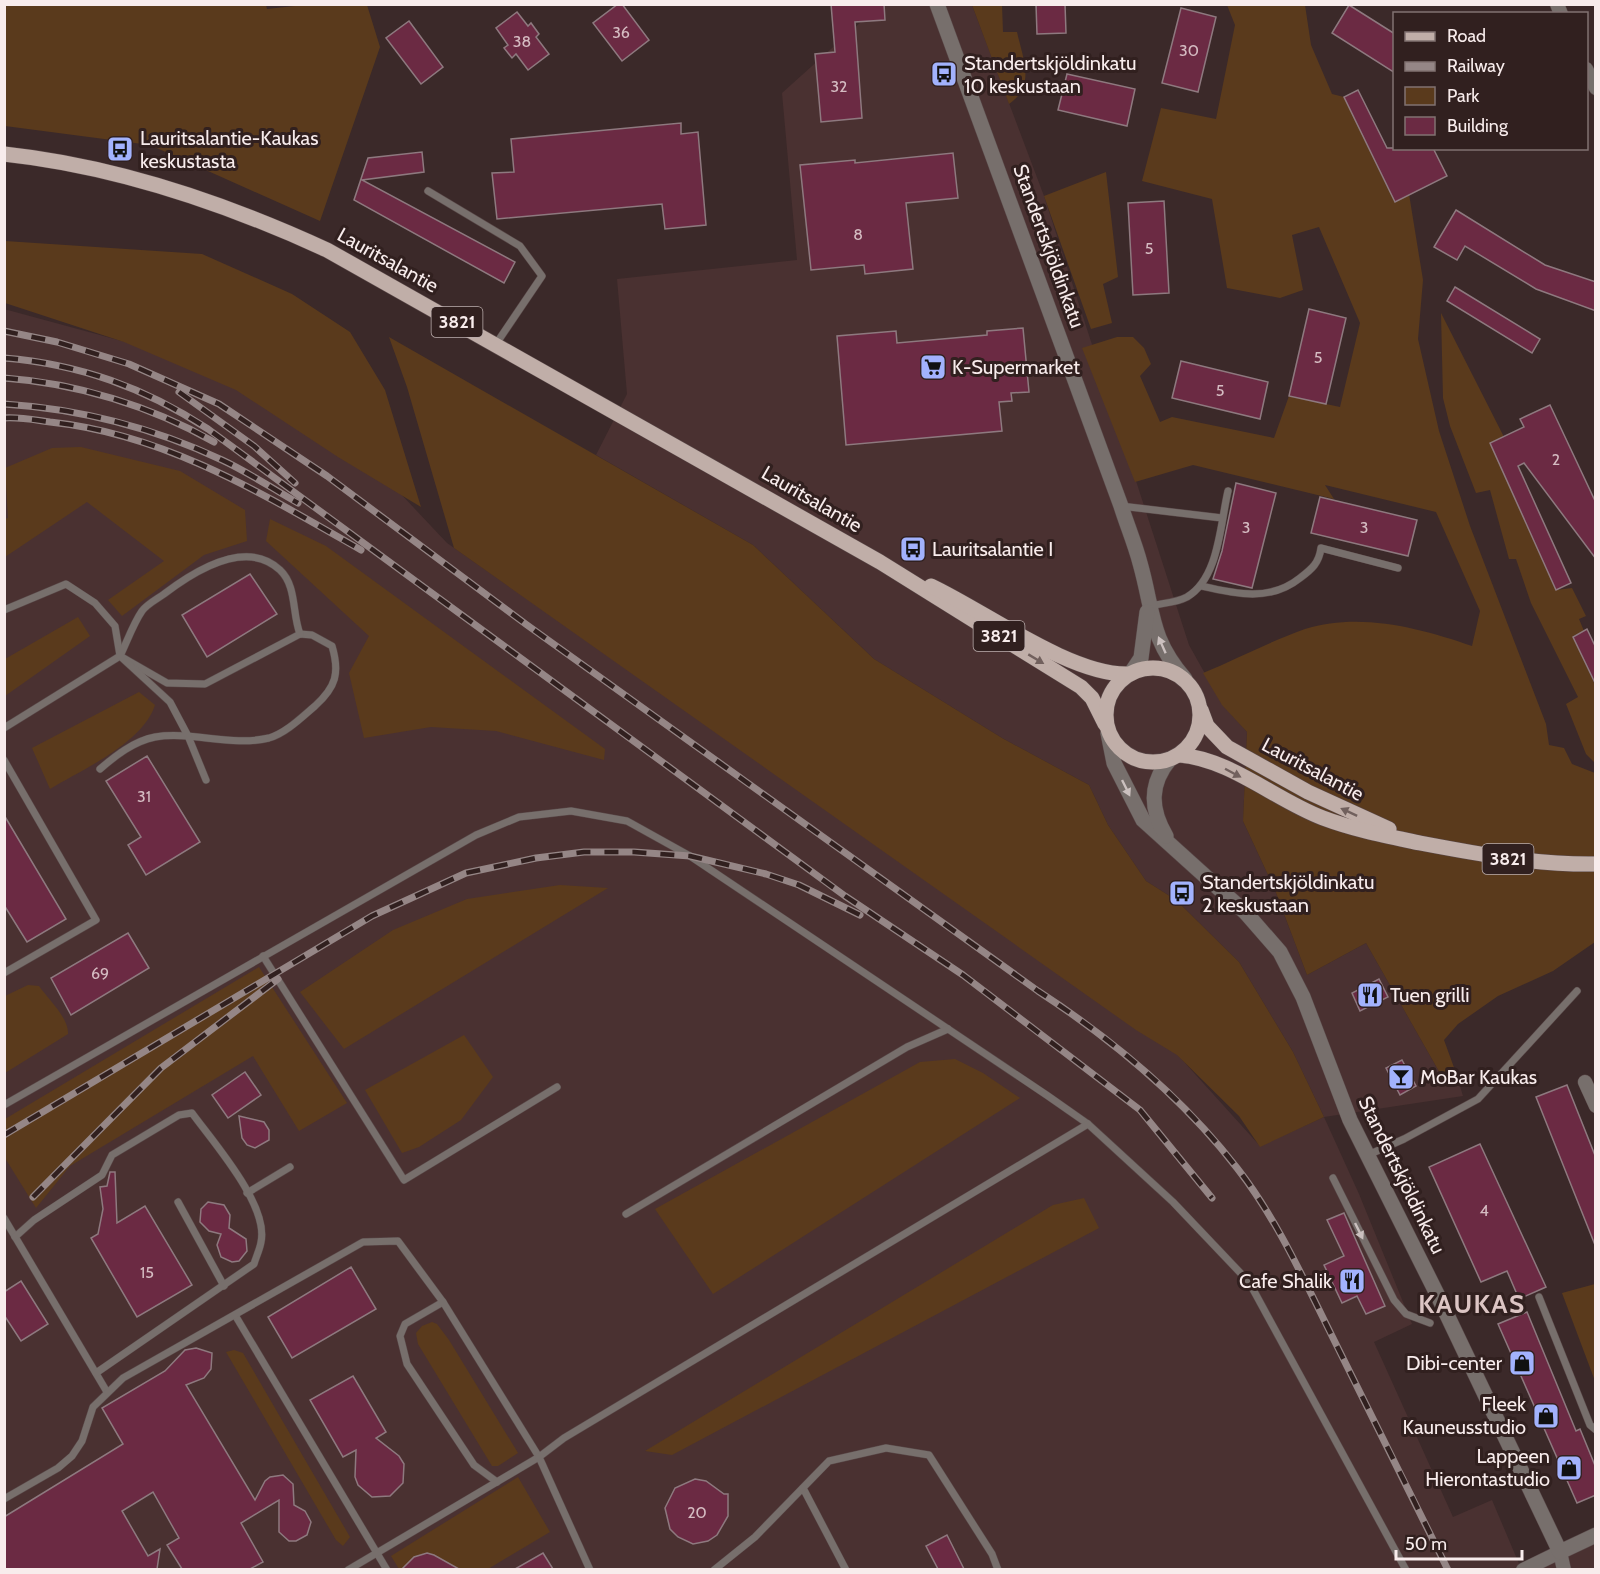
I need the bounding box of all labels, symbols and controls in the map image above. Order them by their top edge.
legend [1393,12,1588,150]
house number: 36 [612,23,630,42]
text: Road [1447,25,1486,47]
house number: 38 [513,32,531,51]
house number: 30 [1179,41,1199,60]
place label: Standertskjöldinkatu 10 keskustaan [964,51,1136,98]
text: Railway [1447,55,1505,77]
bus stop icon: Standertskjöldinkatu 10 keskustaan [929,59,959,89]
house number: 32 [830,77,848,96]
text: Park [1447,85,1480,107]
text: Building [1447,115,1509,137]
place label: Lauritsalantie-Kaukas keskustasta [140,126,318,173]
bus stop icon: Lauritsalantie-Kaukas keskustasta [105,134,135,164]
street label: Standertskjöldinkatu [1008,161,1090,331]
street label: Lauritsalantie [333,222,443,298]
house number: 8 [853,225,863,244]
house number: 5 [1145,239,1153,258]
road number: 3821 [432,307,482,337]
house number: 5 [1314,348,1322,367]
supermarket icon: K-Supermarket [918,352,948,382]
place label: K-Supermarket [952,355,1080,379]
house number: 5 [1216,381,1224,400]
house number: 2 [1552,450,1560,469]
street label: Lauritsalantie [758,461,866,537]
house number: 3 [1242,518,1250,537]
house number: 3 [1360,518,1368,537]
bus stop icon: Lauritsalantie I [898,534,928,564]
place label: Lauritsalantie I [932,537,1053,561]
road number: 3821 [974,621,1024,651]
one-way arrow [1157,636,1166,653]
one-way arrow [1028,654,1045,664]
street label: Lauritsalantie [1258,732,1368,806]
one-way arrow [1225,768,1242,778]
one-way arrow [1121,779,1131,796]
house number: 31 [137,787,151,806]
one-way arrow [1341,808,1358,817]
road number: 3821 [1482,844,1534,874]
place label: Standertskjöldinkatu 2 keskustaan [1202,870,1374,917]
bus stop icon: Standertskjöldinkatu 2 keskustaan [1167,878,1197,908]
house number: 69 [91,964,109,983]
restaurant icon: Tuen grilli [1355,980,1385,1010]
place label: Tuen grilli [1390,983,1470,1007]
bar icon: MoBar Kaukas [1386,1062,1416,1092]
place label: MoBar Kaukas [1420,1065,1537,1089]
street label: Standertskjöldinkatu [1353,1092,1451,1258]
house number: 4 [1479,1201,1489,1220]
one-way arrow [1354,1222,1364,1239]
house number: 15 [140,1263,154,1282]
restaurant icon: Cafe Shalik [1337,1266,1367,1296]
place label: Cafe Shalik [1239,1269,1332,1293]
district label: KAUKAS [1418,1288,1526,1320]
shop icon: Dibi-center [1507,1348,1537,1378]
place label: Dibi-center [1406,1351,1503,1375]
place label: Fleek Kauneusstudio [1403,1392,1526,1439]
shop icon: Fleek Kauneusstudio [1531,1401,1561,1431]
place label: Lappeen Hierontastudio [1425,1444,1550,1491]
shop icon: Lappeen Hierontastudio [1554,1453,1584,1483]
house number: 20 [687,1503,707,1522]
scale bar [1396,1523,1522,1561]
text: 50 m [1405,1533,1447,1555]

